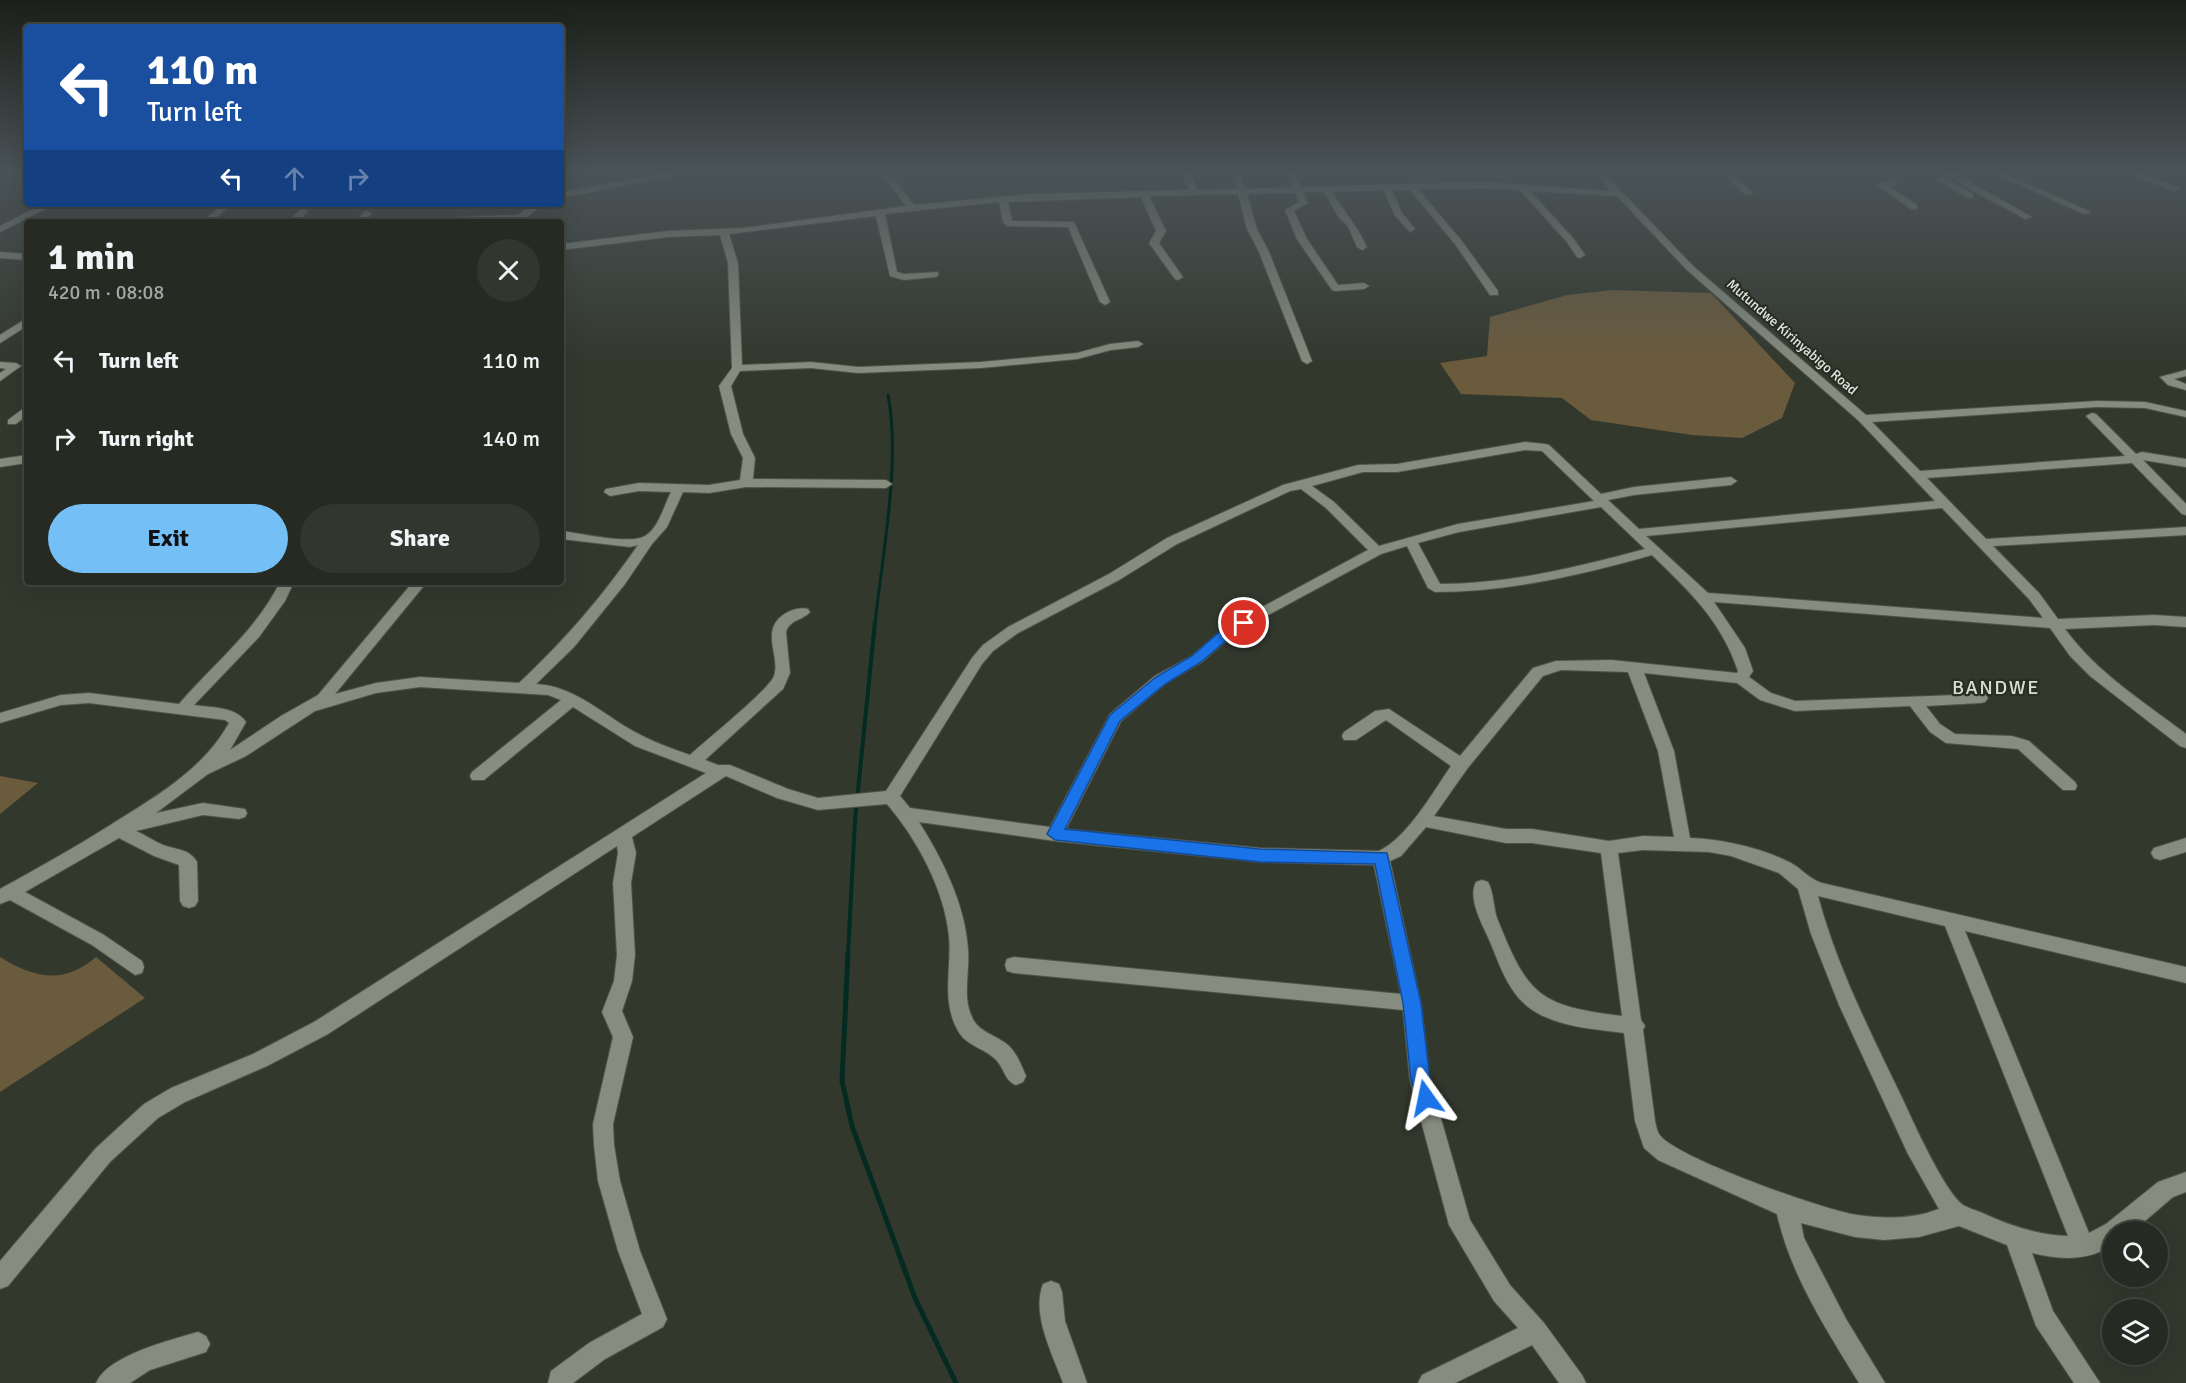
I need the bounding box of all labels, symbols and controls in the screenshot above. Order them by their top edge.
text: 110 m [147,45,258,96]
icon: left [48,48,126,126]
text: Turn left [147,96,242,129]
icon: left [215,162,248,195]
icon: ahead [278,162,311,195]
icon: right [341,162,374,195]
text: 1 min [48,235,135,280]
button: close [477,239,540,302]
street label: Mutundwe Kirinyabigo Road [1723,276,1861,398]
text: 420 m · 08:08 [48,280,164,305]
icon: left [48,344,81,377]
text: Turn left [99,347,179,374]
text: 110 m [482,347,540,374]
icon: right [48,422,81,455]
text: Turn right [99,425,194,452]
text: 140 m [482,425,540,452]
button: Exit [48,504,288,573]
button: Share [300,504,540,573]
pin [1218,597,1269,648]
icon: arrive [1227,606,1260,639]
district label: BANDWE [1952,675,2040,700]
position arrow [1394,1066,1458,1130]
map controls [2102,1221,2168,1365]
button: search [2102,1221,2168,1287]
button: layers [2102,1299,2168,1365]

